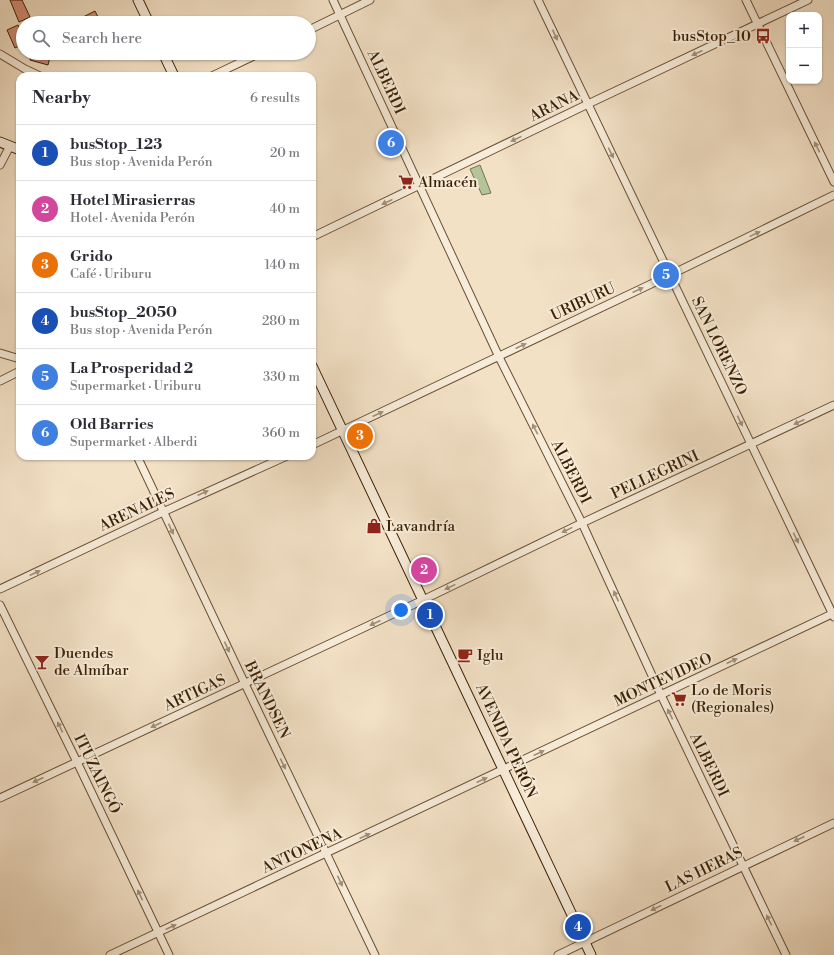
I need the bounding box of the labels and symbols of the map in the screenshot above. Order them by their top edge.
place label: busStop_10 [672,27,751,46]
bus stop icon: busStop_10 [754,27,772,45]
one-way arrow [552,30,558,41]
street label: ALBERDI [362,46,409,117]
one-way arrow [691,50,703,56]
street label: ARANA [526,86,582,126]
pin: 6 [378,128,404,158]
one-way arrow [511,136,522,142]
one-way arrow [814,141,820,153]
one-way arrow [608,147,614,158]
supermarket icon: Almacén [397,173,415,191]
place label: Almacén [417,173,478,192]
one-way arrow [381,199,393,205]
one-way arrow [749,231,761,237]
pin: 5 [653,260,679,290]
street label: URIBURU [548,279,618,325]
one-way arrow [632,287,644,293]
street label: SAN LORENZO [687,294,751,399]
one-way arrow [515,343,526,349]
one-way arrow [372,411,383,417]
one-way arrow [737,415,743,427]
one-way arrow [793,419,804,425]
pin: 3 [347,421,373,451]
one-way arrow [532,423,538,435]
street label: ALBERDI [546,436,595,507]
street label: PELLEGRINI [608,446,702,504]
street label: ARENALES [95,484,178,536]
one-way arrow [198,490,210,496]
shop icon: Lavandría [365,517,383,535]
place label: Lavandría [386,517,456,536]
one-way arrow [168,524,174,535]
one-way arrow [561,527,573,533]
one-way arrow [793,533,799,544]
pin: 2 [411,555,437,585]
one-way arrow [30,570,41,576]
one-way arrow [444,584,456,590]
one-way arrow [613,591,619,602]
your location [391,600,411,620]
pin: 1 [417,600,443,630]
one-way arrow [369,620,381,626]
one-way arrow [224,641,230,653]
place label: Duendes de Almíbar [54,644,129,680]
cafe icon: Iglu [456,646,474,664]
place label: Iglu [477,646,504,665]
street label: MONTEVIDEO [611,649,715,711]
bar icon: Duendes de Almíbar [33,653,51,671]
street label: BRANDSEN [240,657,294,742]
one-way arrow [726,658,738,664]
street label: ARTIGAS [160,670,229,716]
street label: AVENIDA PERÓN [471,679,542,801]
place label: Lo de Moris (Regionales) [691,681,774,717]
supermarket icon: Lo de Moris (Regionales) [670,690,688,708]
one-way arrow [667,709,673,720]
one-way arrow [57,721,63,732]
one-way arrow [150,722,162,728]
street label: ALBERDI [685,729,733,800]
street label: ITUZAINGÓ [70,731,125,817]
one-way arrow [533,750,544,756]
one-way arrow [280,758,287,770]
one-way arrow [32,777,44,783]
one-way arrow [477,777,488,783]
street label: ANTONENA [258,824,346,878]
one-way arrow [359,833,370,839]
one-way arrow [793,836,804,842]
street label: LAS HERAS [662,843,746,897]
one-way arrow [337,875,343,887]
one-way arrow [137,889,143,900]
one-way arrow [651,905,662,911]
pin: 4 [565,912,591,942]
one-way arrow [766,914,772,926]
one-way arrow [166,924,177,930]

